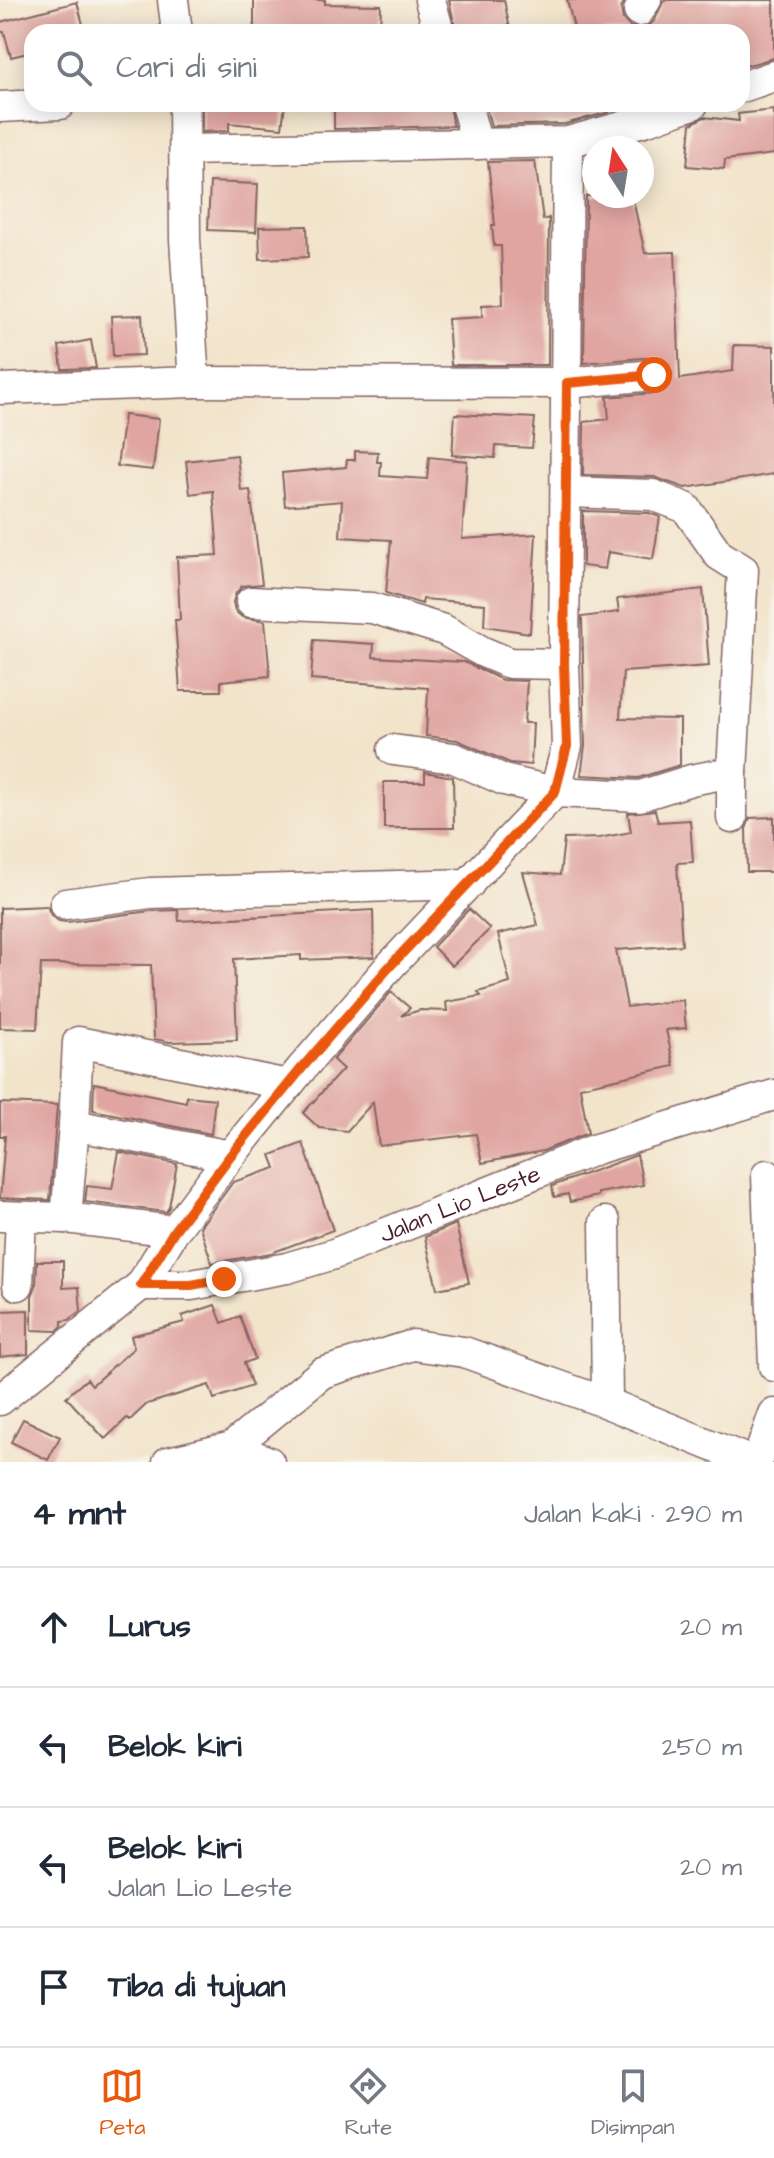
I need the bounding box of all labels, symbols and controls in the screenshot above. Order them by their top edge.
search box [24,24,750,112]
icon: search [52,46,96,90]
text: Cari di sini [116,47,257,89]
north arrow [582,136,654,208]
route start [636,357,672,393]
street label: Jalan Lio Leste [375,1157,545,1252]
route end [206,1261,242,1297]
text: 4 mnt [32,1490,126,1538]
text: Jalan kaki · 290 m [524,1496,742,1532]
icon: ahead [32,1605,76,1649]
text: Lurus [108,1606,191,1648]
text: 20 m [680,1609,742,1645]
icon: left [32,1725,76,1769]
text: Belok kiri [108,1726,242,1768]
text: 250 m [662,1729,742,1765]
text: Belok kiri [108,1828,242,1870]
icon: left [32,1845,76,1889]
text: 20 m [680,1849,742,1885]
text: Jalan Lio Leste [108,1870,292,1906]
icon: arrive [32,1965,76,2009]
text: Tiba di tujuan [108,1966,285,2008]
tab: Peta [99,2064,145,2143]
tab: Rute [344,2064,392,2143]
tab: Disimpan [591,2064,675,2143]

